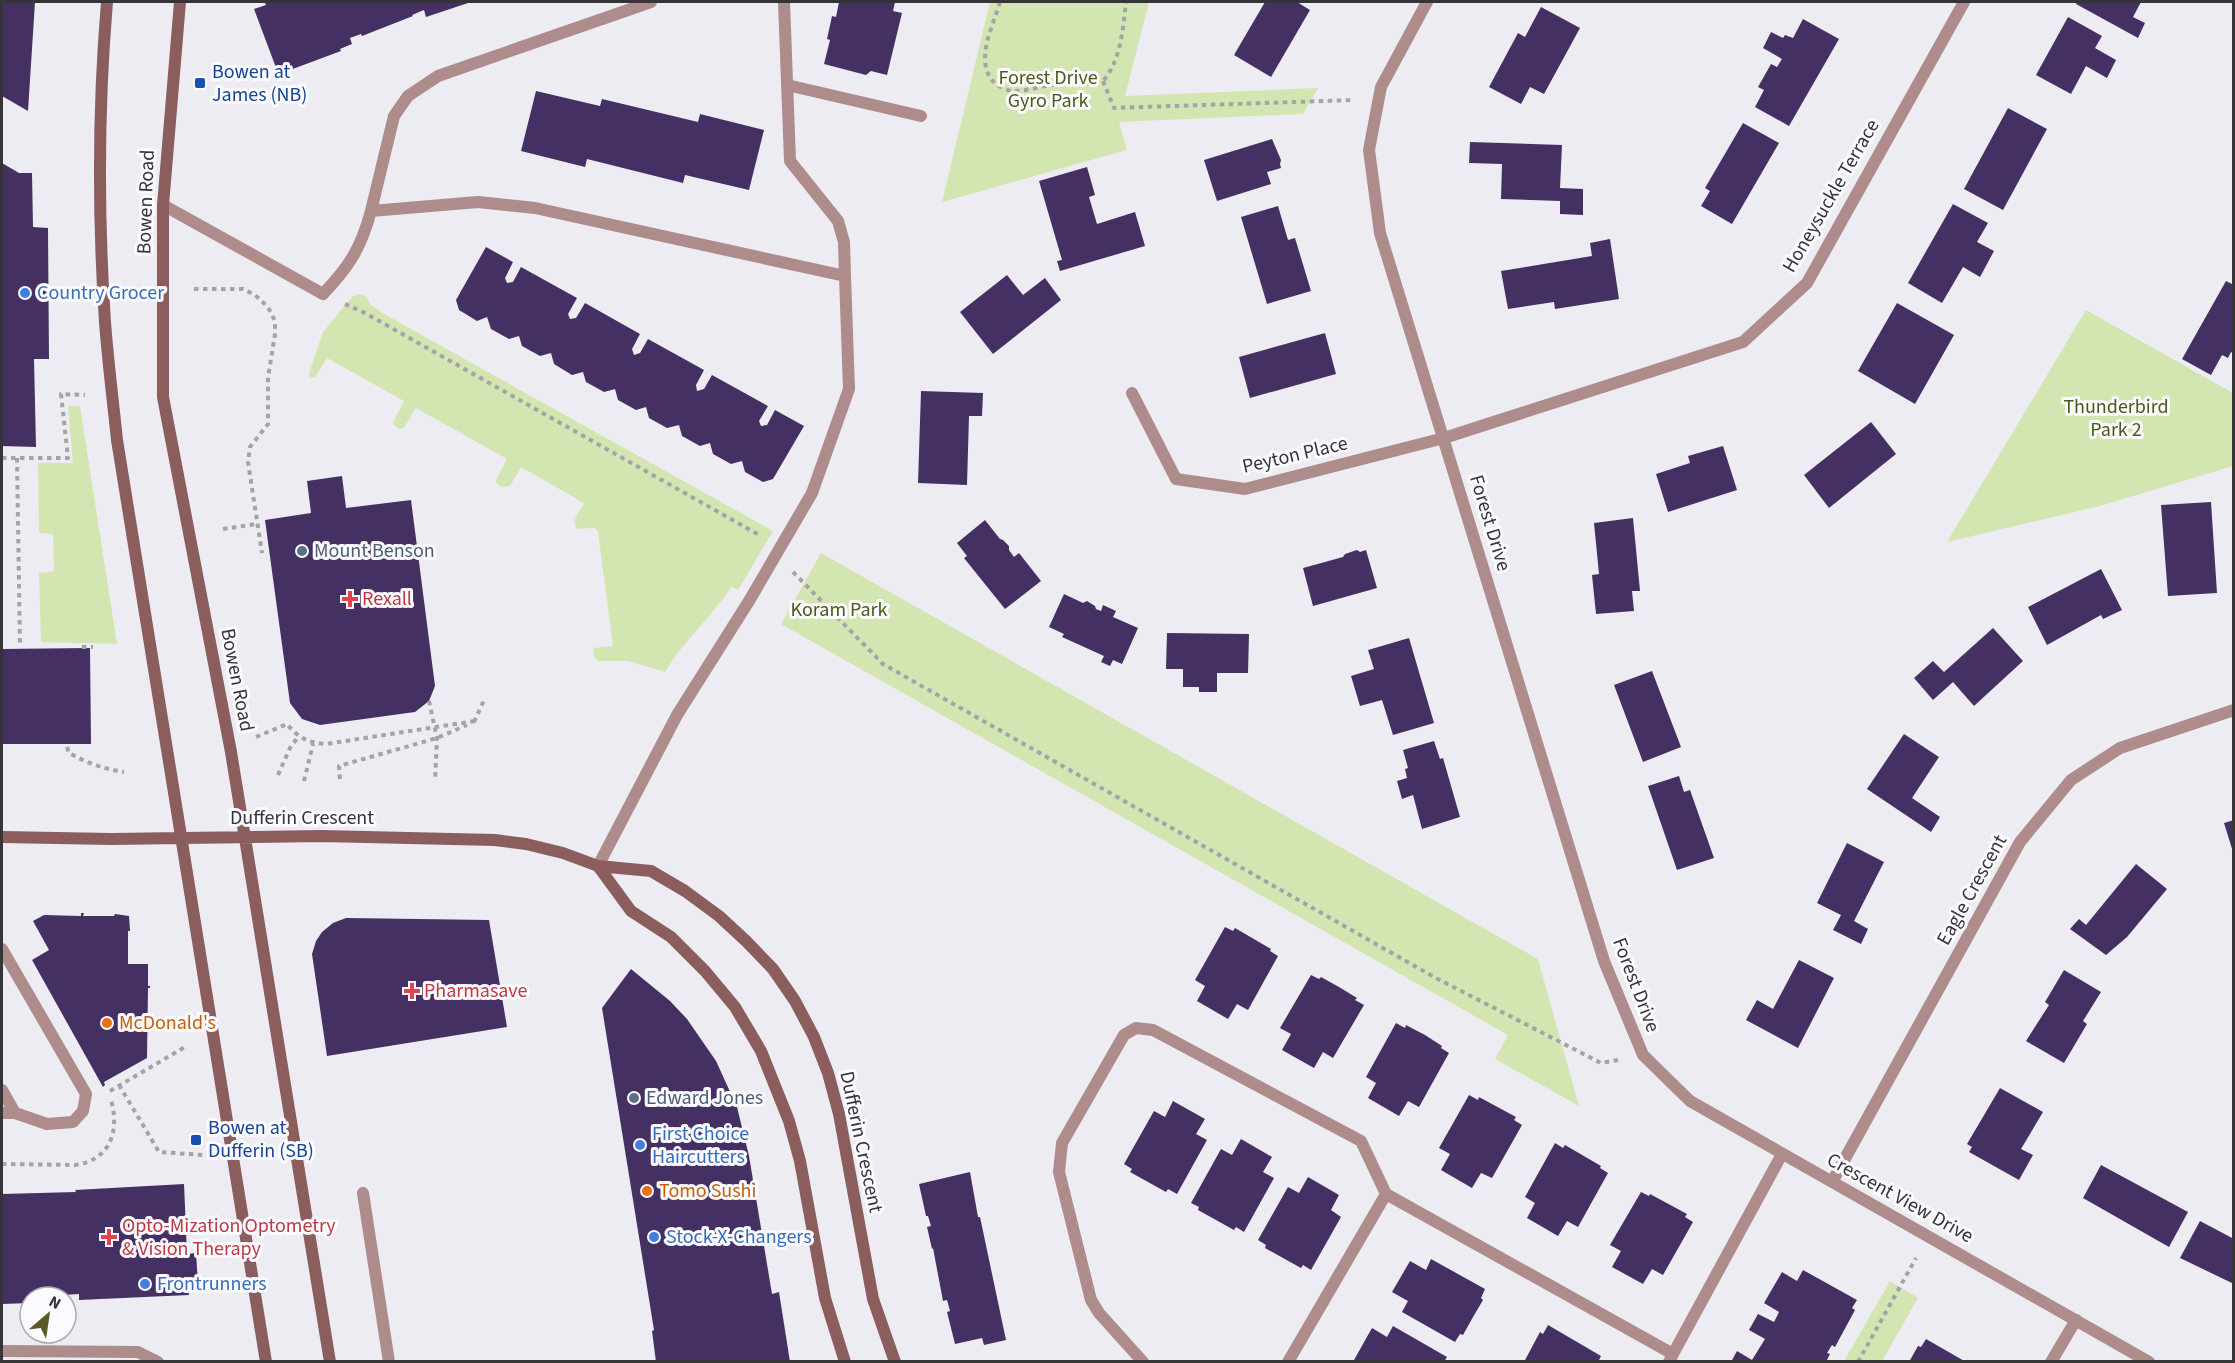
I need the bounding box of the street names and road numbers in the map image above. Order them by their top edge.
street label: Honeysuckle Terrace [1776,114,1886,278]
street label: Bowen Road [130,149,162,255]
street label: Peyton Place [1239,429,1351,481]
street label: Forest Drive [1462,471,1518,575]
street label: Bowen Road [213,626,261,734]
street label: Dufferin Crescent [230,804,374,832]
street label: Eagle Crescent [1930,829,2014,950]
street label: Forest Drive [1605,934,1667,1036]
street label: Dufferin Crescent [832,1069,890,1216]
street label: Crescent View Drive [1822,1146,1978,1250]

